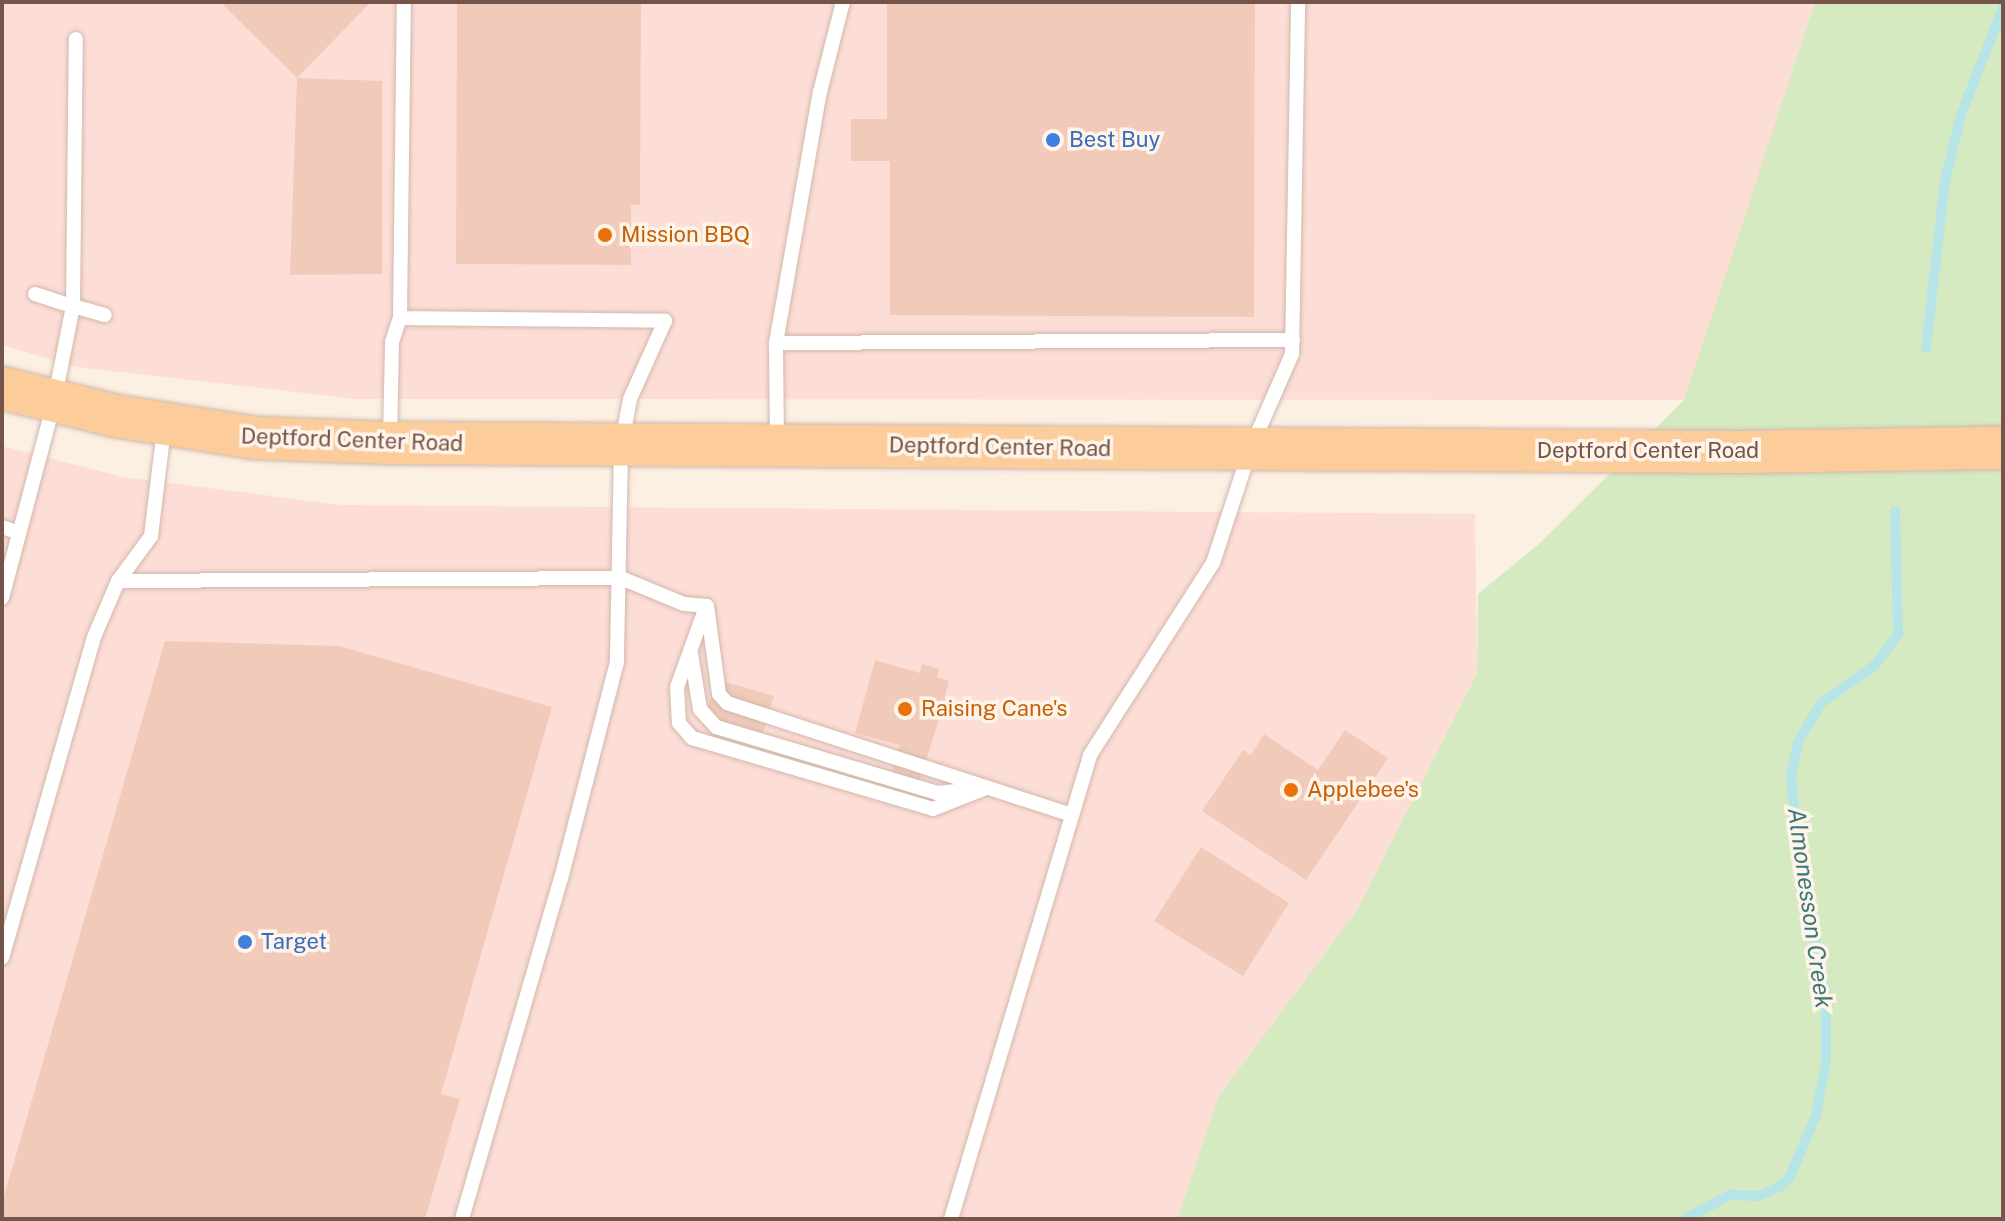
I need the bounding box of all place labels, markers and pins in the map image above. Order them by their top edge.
place label: Best Buy [1069,127,1160,153]
marker: Best Buy [1044,131,1062,149]
place label: Mission BBQ [621,222,750,248]
marker: Mission BBQ [596,226,614,244]
place label: Raising Cane's [921,696,1067,722]
marker: Raising Cane's [896,700,914,718]
place label: Applebee's [1307,777,1419,803]
marker: Applebee's [1282,781,1300,799]
place label: Target [261,929,327,955]
marker: Target [236,933,254,951]

